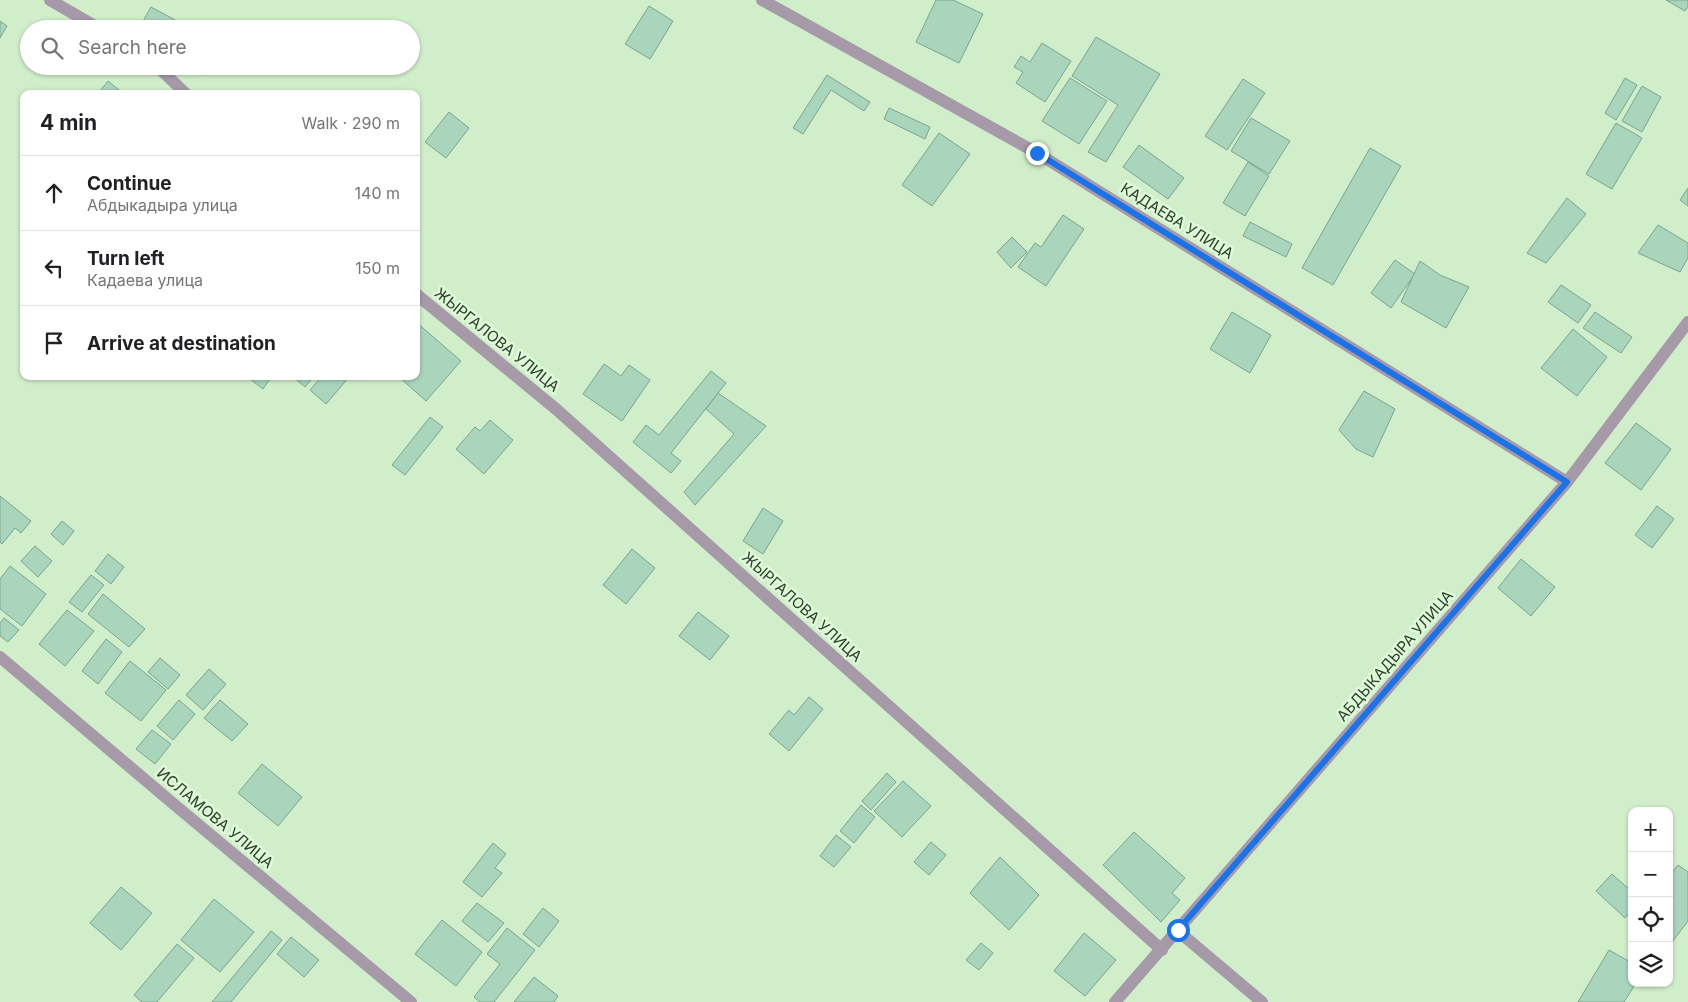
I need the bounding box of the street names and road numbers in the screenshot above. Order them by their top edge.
street label: КАДАЕВА УЛИЦА [1117,178,1237,263]
street label: ЖЫРГАЛОВА УЛИЦА [431,283,564,396]
street label: ЖЫРГАЛОВА УЛИЦА [738,548,866,666]
street label: АБДЫКАДЫРА УЛИЦА [1332,586,1457,725]
street label: ИСЛАМОВА УЛИЦА [153,763,277,872]

